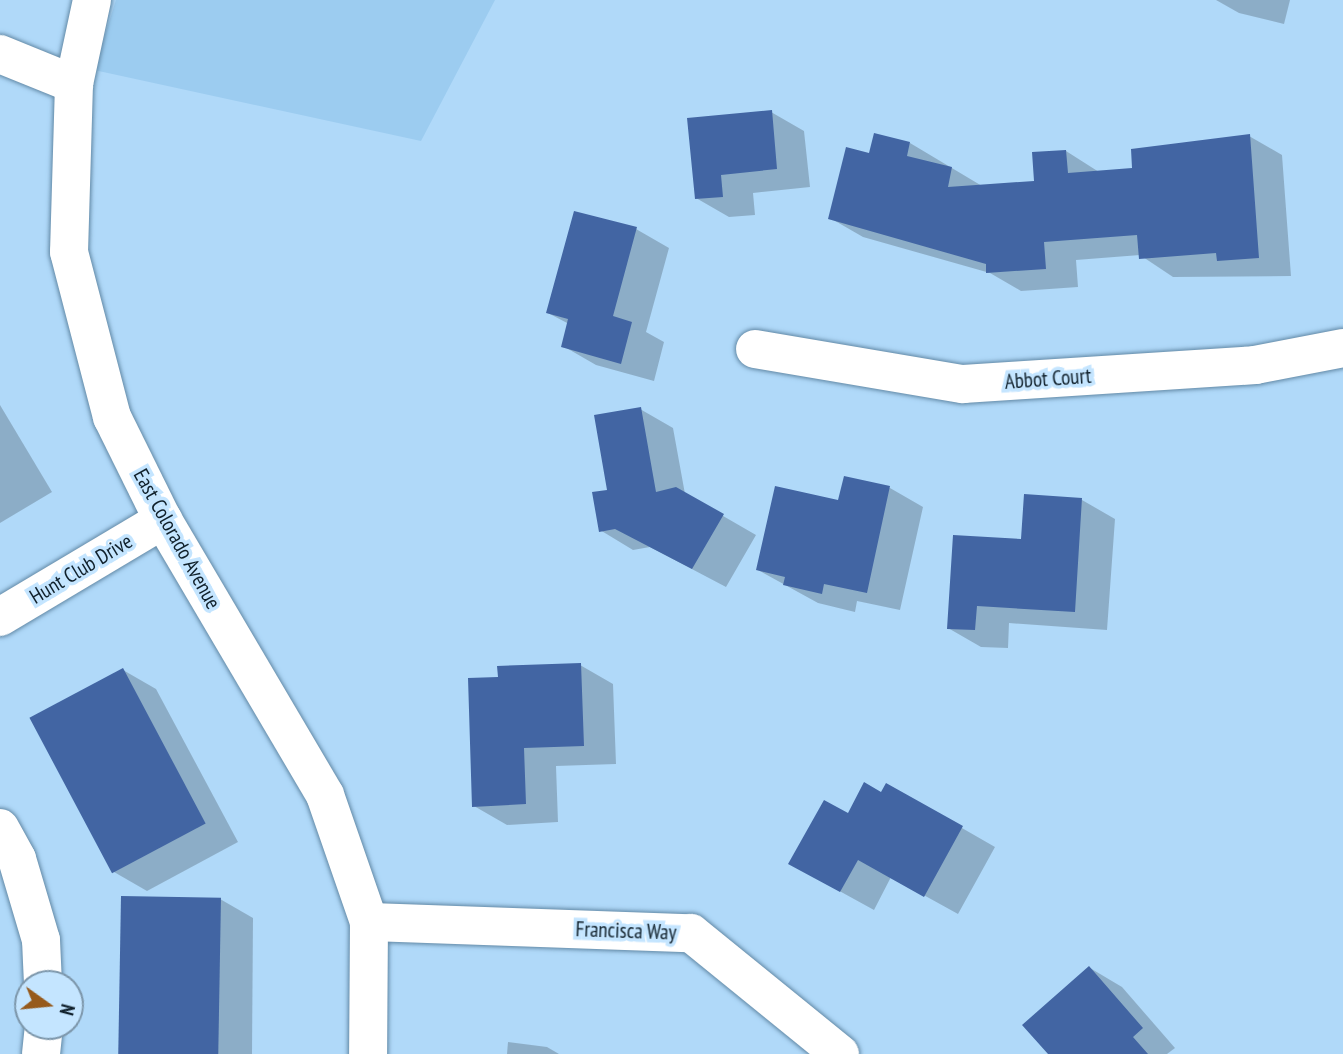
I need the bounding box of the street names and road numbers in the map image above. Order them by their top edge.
street label: Abbot Court [1004,363,1092,395]
street label: East Colorado Avenue [128,464,226,614]
street label: Hunt Club Drive [25,529,137,609]
street label: Francisca Way [575,917,677,945]

